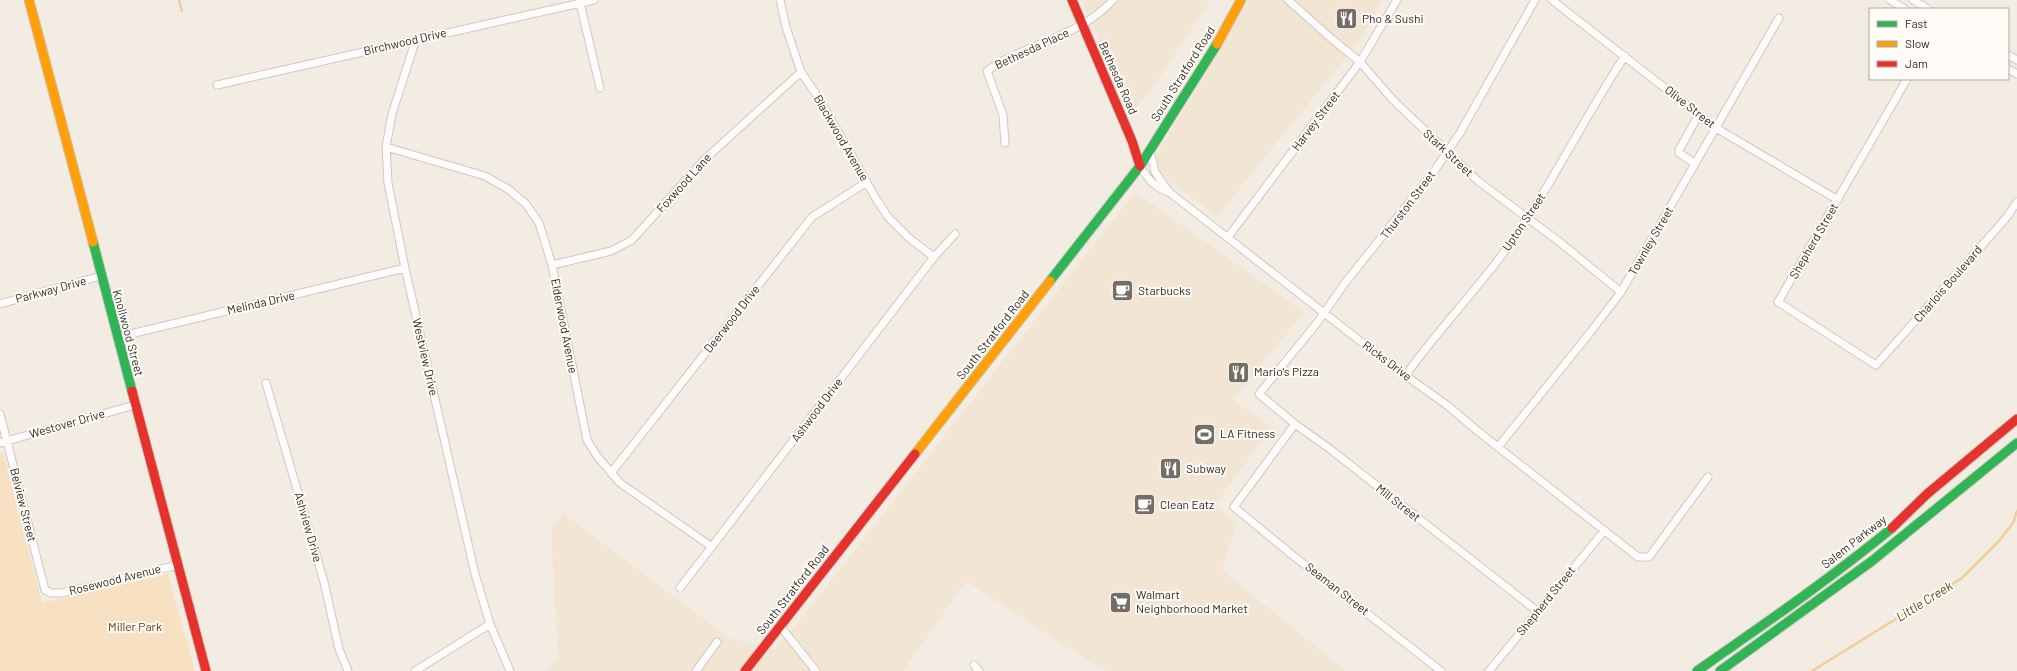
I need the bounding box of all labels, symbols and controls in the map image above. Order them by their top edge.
restaurant icon: Pho & Sushi [1334,6,1360,32]
legend [1869,8,2009,80]
place label: Pho & Sushi [1362,11,1423,25]
text: Fast [1905,16,1928,30]
street label: South Stratford Road [1147,23,1217,124]
street label: Birchwood Drive [362,25,448,57]
street label: Bethesda Place [992,25,1071,71]
text: Slow [1905,36,1930,50]
street label: Bethesda Road [1097,39,1141,116]
text: Jam [1905,56,1928,70]
street label: Olive Street [1663,82,1719,130]
street label: Harvey Street [1288,88,1342,153]
street label: Blackwood Avenue [811,92,872,183]
street label: Stark Street [1421,126,1477,179]
street label: Foxwood Lane [653,150,713,215]
street label: Thurston Street [1377,167,1438,241]
street label: Upton Street [1499,190,1548,253]
street label: Shepherd Street [1786,200,1840,281]
street label: Townley Street [1625,204,1675,277]
street label: Charlois Boulevard [1910,242,1984,324]
street label: Parkway Drive [14,273,88,305]
street label: Elderwood Avenue [549,277,581,374]
cafe icon: Starbucks [1109,278,1135,304]
street label: Deerwood Drive [700,282,762,355]
place label: Starbucks [1138,283,1191,297]
street label: Melinda Drive [226,287,296,317]
street label: South Stratford Road [953,287,1031,382]
street label: Knollwood Street [111,288,147,378]
street label: Westview Drive [410,317,442,397]
street label: Ricks Drive [1360,337,1415,383]
restaurant icon: Mario's Pizza [1225,359,1251,385]
place label: Mario's Pizza [1254,364,1319,378]
street label: Ashwood Drive [788,375,845,444]
street label: Westover Drive [27,406,106,441]
sports icon: LA Fitness [1192,421,1218,447]
place label: LA Fitness [1220,426,1276,440]
restaurant icon: Subway [1157,456,1183,482]
place label: Subway [1186,461,1226,475]
street label: Belview Street [8,466,40,543]
street label: Mill Street [1374,481,1424,524]
street label: Ashview Drive [292,490,326,563]
cafe icon: Clean Eatz [1132,492,1158,518]
place label: Clean Eatz [1160,497,1214,511]
street label: Salem Parkway [1818,511,1889,571]
street label: South Stratford Road [753,542,831,637]
street label: Seaman Street [1303,559,1372,617]
street label: Rosewood Avenue [67,561,162,597]
street label: Shepherd Street [1513,563,1577,638]
water label: Little Creek [1893,577,1956,625]
place label: Walmart Neighborhood Market [1136,587,1248,615]
supermarket icon: Walmart Neighborhood Market [1107,589,1133,615]
park label: Miller Park [108,619,162,633]

